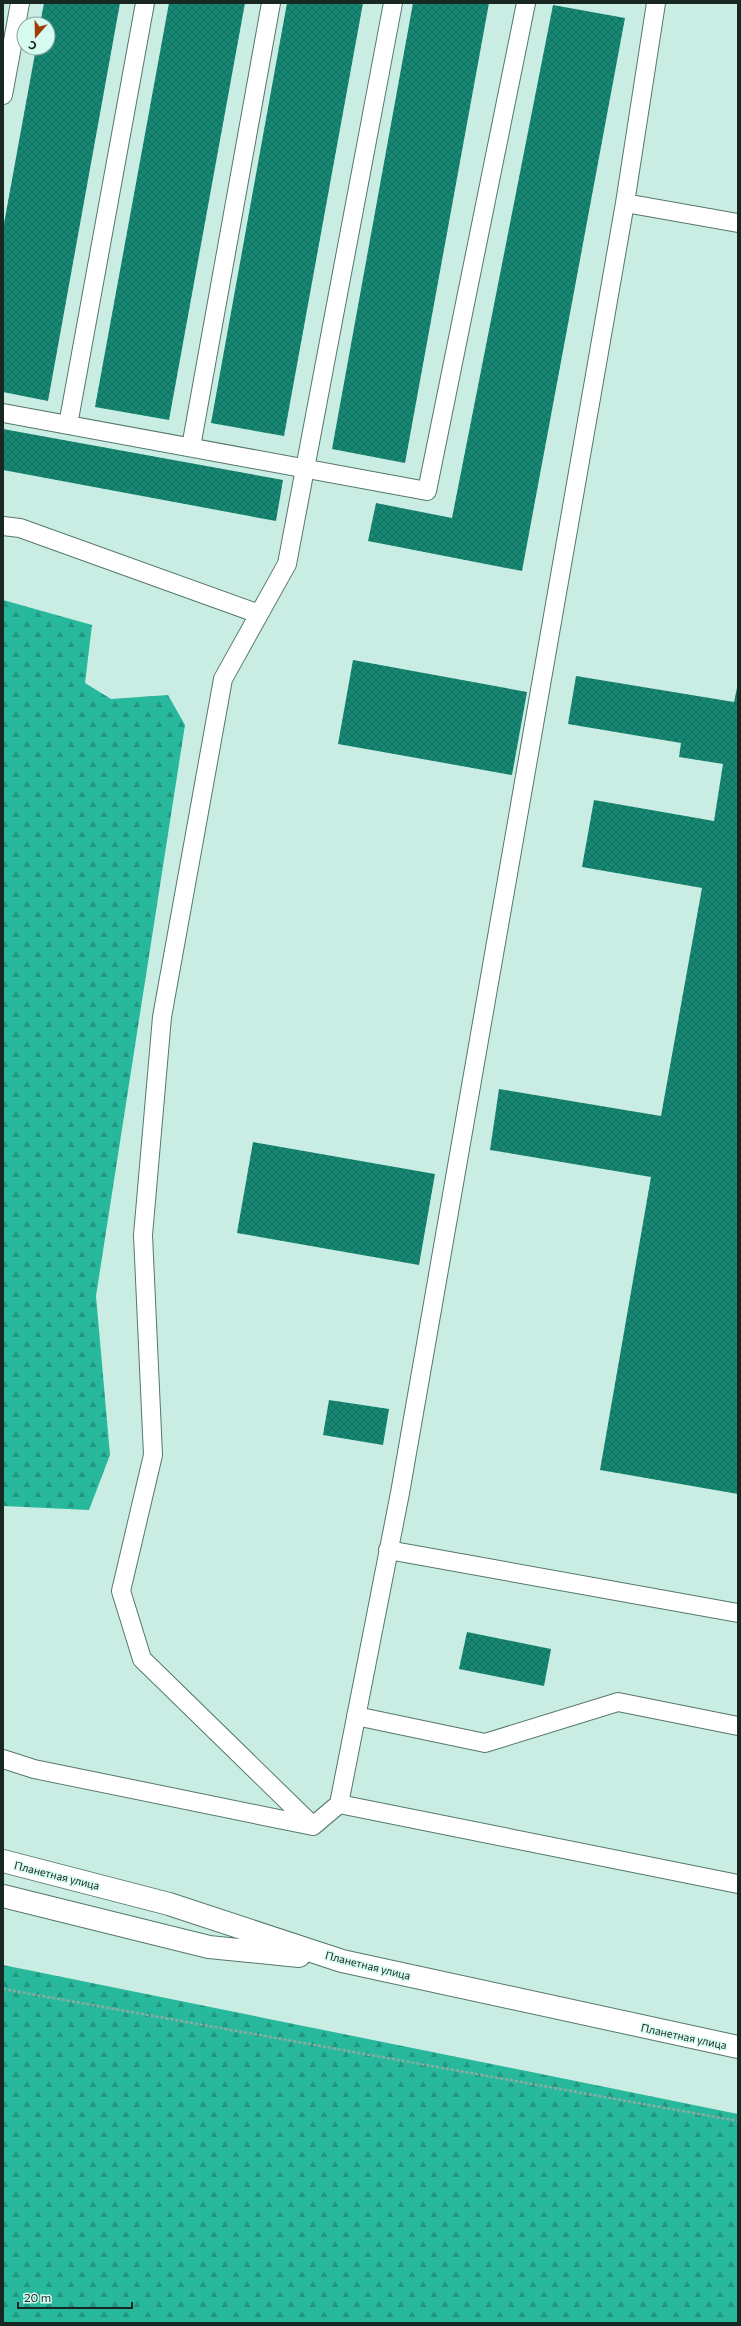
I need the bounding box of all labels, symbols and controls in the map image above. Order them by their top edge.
north arrow [16,16,56,56]
text: С [26,38,38,53]
street label: Планетная улица [13,1858,101,1892]
street label: Планетная улица [324,1948,412,1982]
street label: Планетная улица [640,2021,728,2051]
scale bar [18,2284,132,2310]
text: 20 m [24,2290,51,2304]

